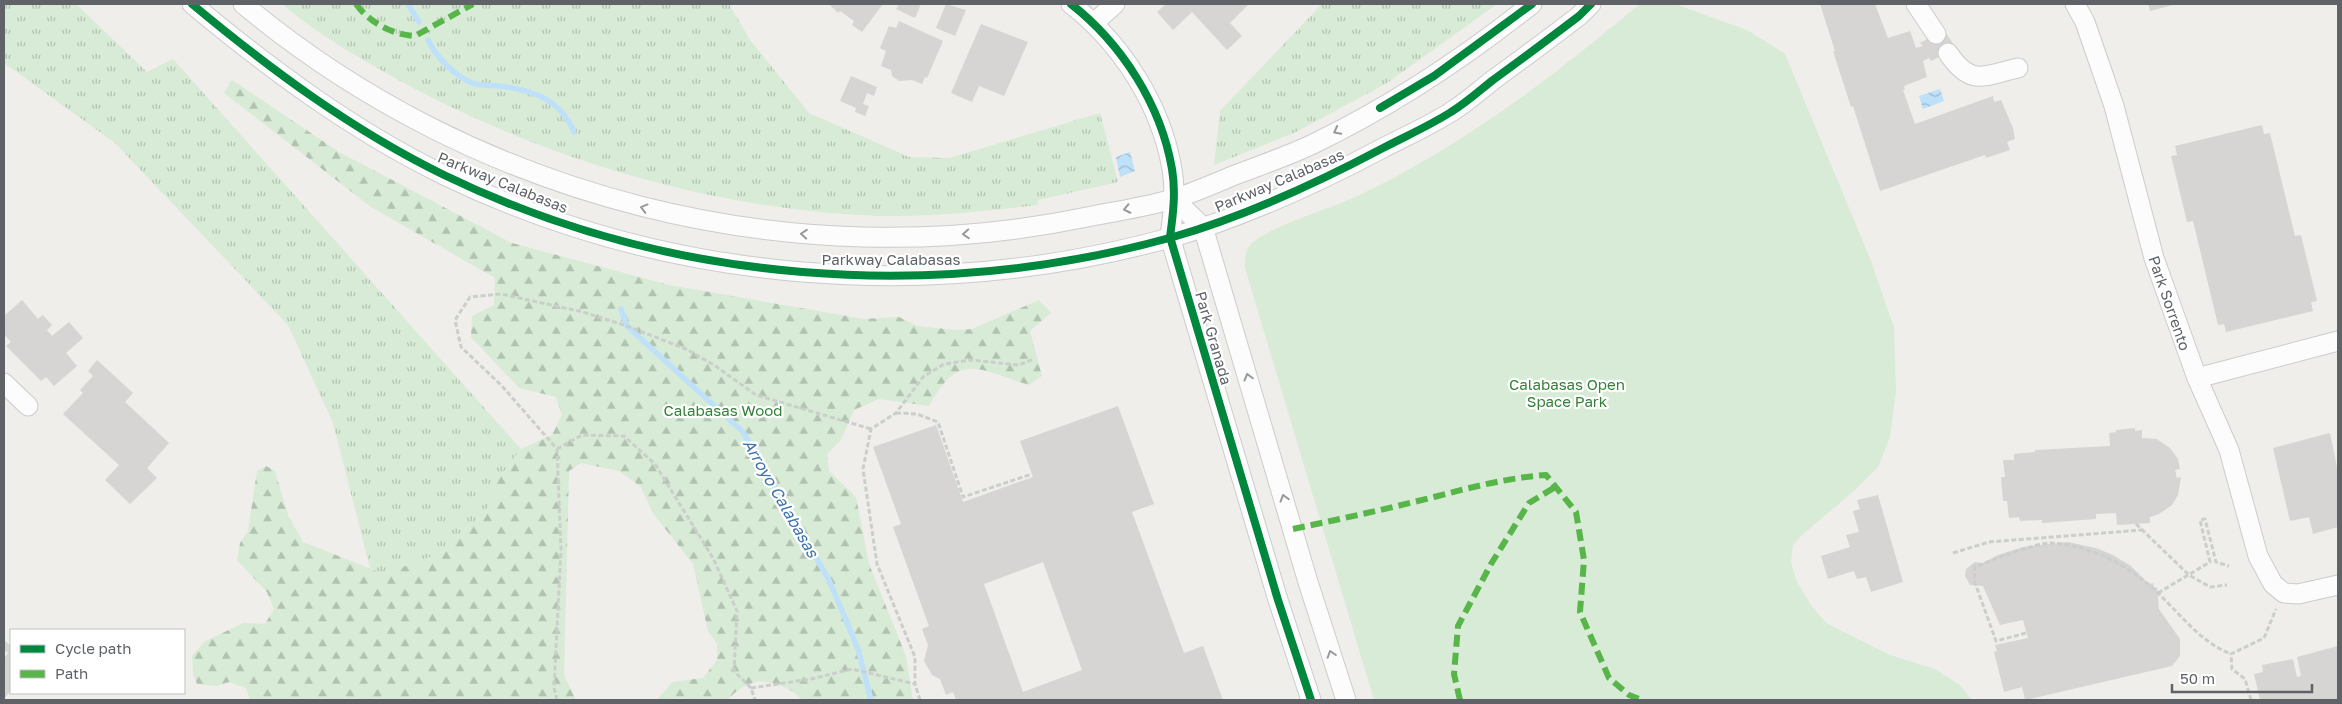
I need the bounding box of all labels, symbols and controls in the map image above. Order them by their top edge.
one-way arrow [1334,125,1343,135]
street label: Parkway Calabasas [1212,145,1346,215]
street label: Parkway Calabasas [435,148,571,216]
one-way arrow [640,203,648,214]
one-way arrow [1122,203,1131,214]
one-way arrow [800,228,808,239]
one-way arrow [962,228,970,239]
street label: Parkway Calabasas [822,250,960,268]
street label: Park Sorrento [2145,253,2195,353]
street label: Park Granada [1192,289,1236,387]
one-way arrow [1243,373,1254,382]
park label: Calabasas Open Space Park [1509,375,1625,410]
park label: Calabasas Wood [664,401,782,419]
water label: Arroyo Calabasas [739,435,824,562]
one-way arrow [1279,495,1289,503]
legend [10,629,185,694]
text: Cycle path [55,639,131,657]
one-way arrow [1327,650,1337,658]
scale bar [2172,662,2312,694]
text: Path [55,664,88,682]
text: 50 m [2180,669,2215,687]

